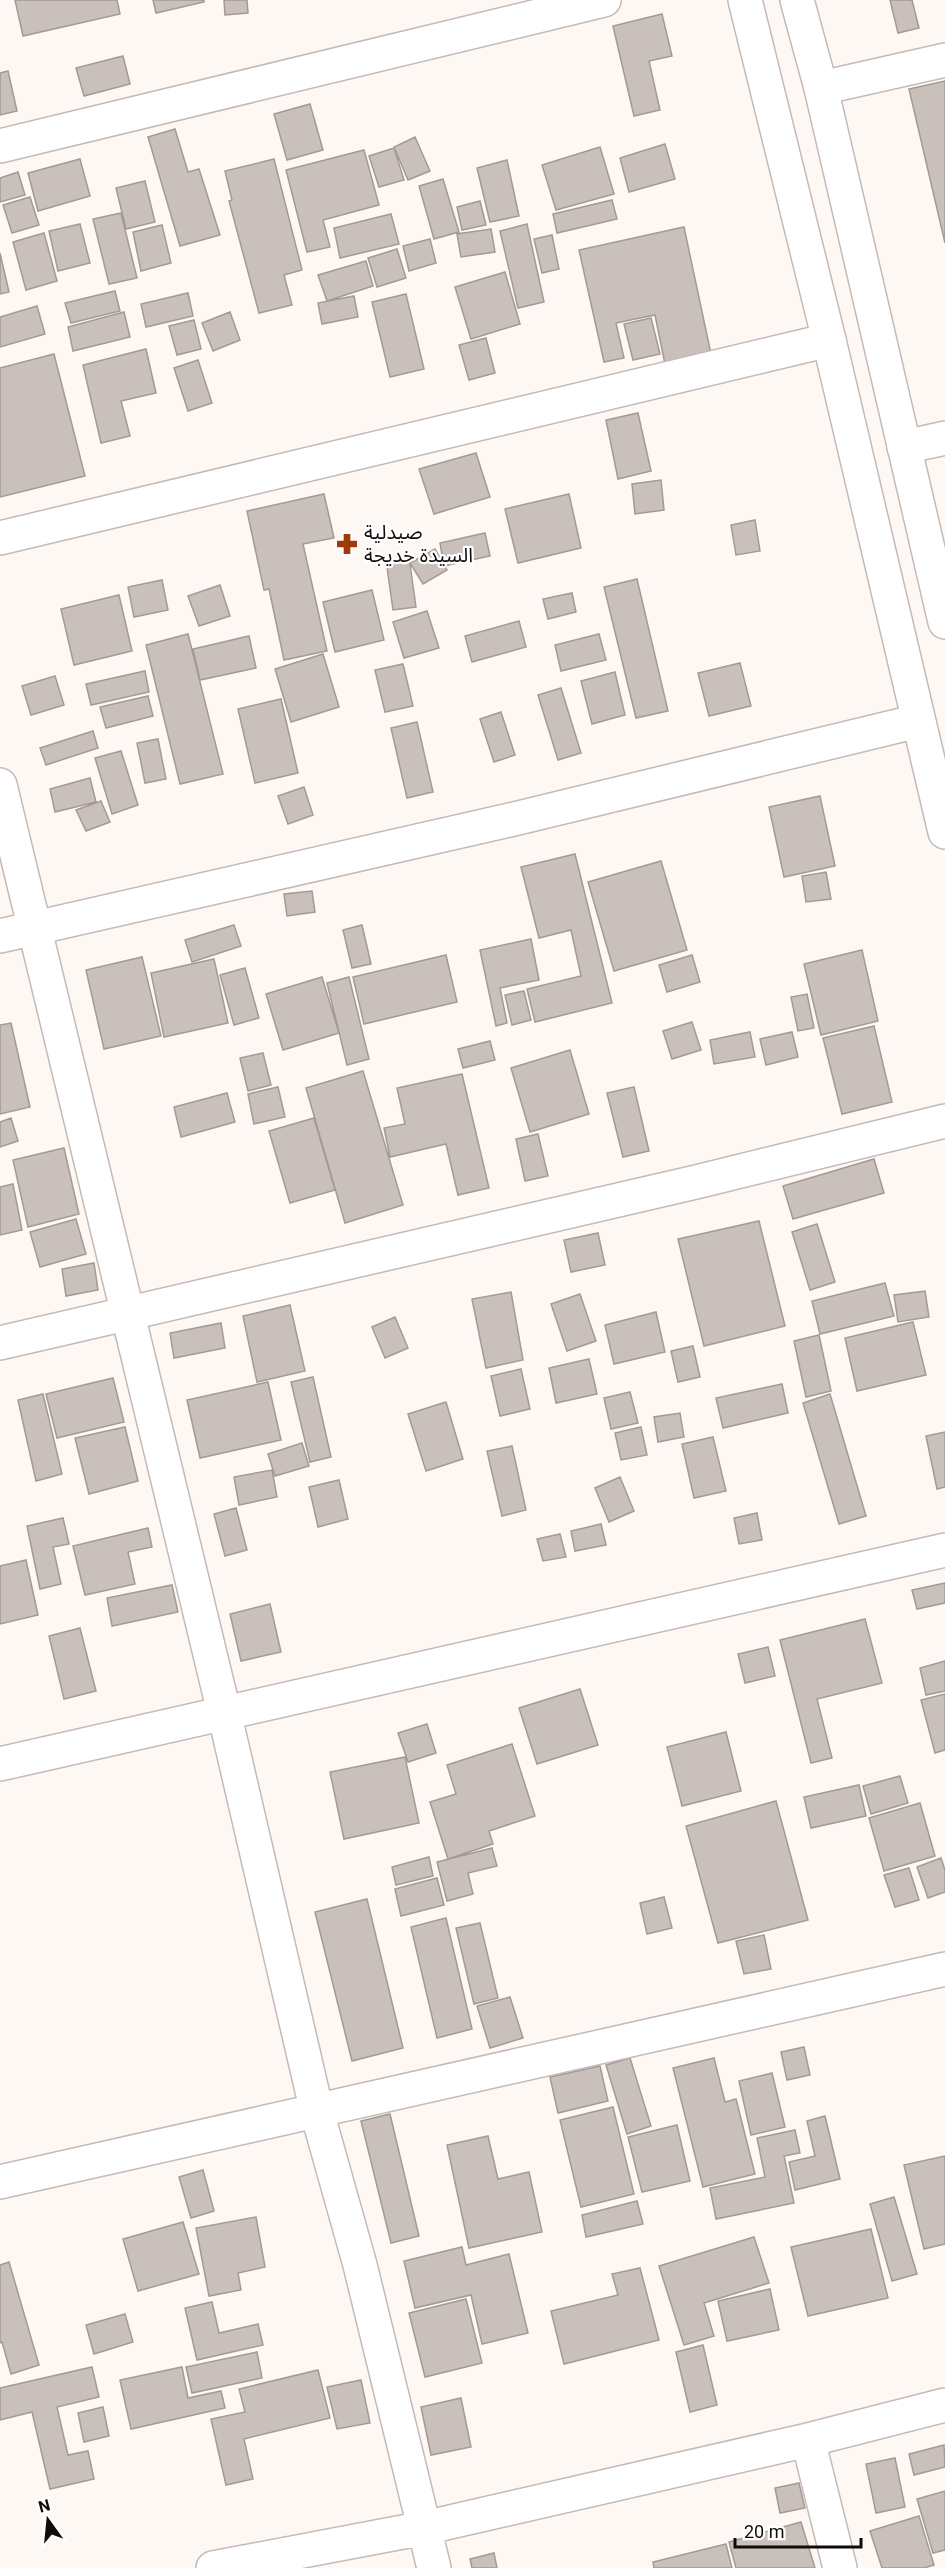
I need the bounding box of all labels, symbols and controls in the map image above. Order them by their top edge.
place label: صيدلية السيدة خديجة [364,520,473,567]
pharmacy icon: صيدلية السيدة خديجة [335,532,359,556]
north arrow [18,2490,78,2550]
text: N [36,2495,52,2517]
scale bar [735,2511,861,2549]
text: 20 m [744,2521,784,2542]

